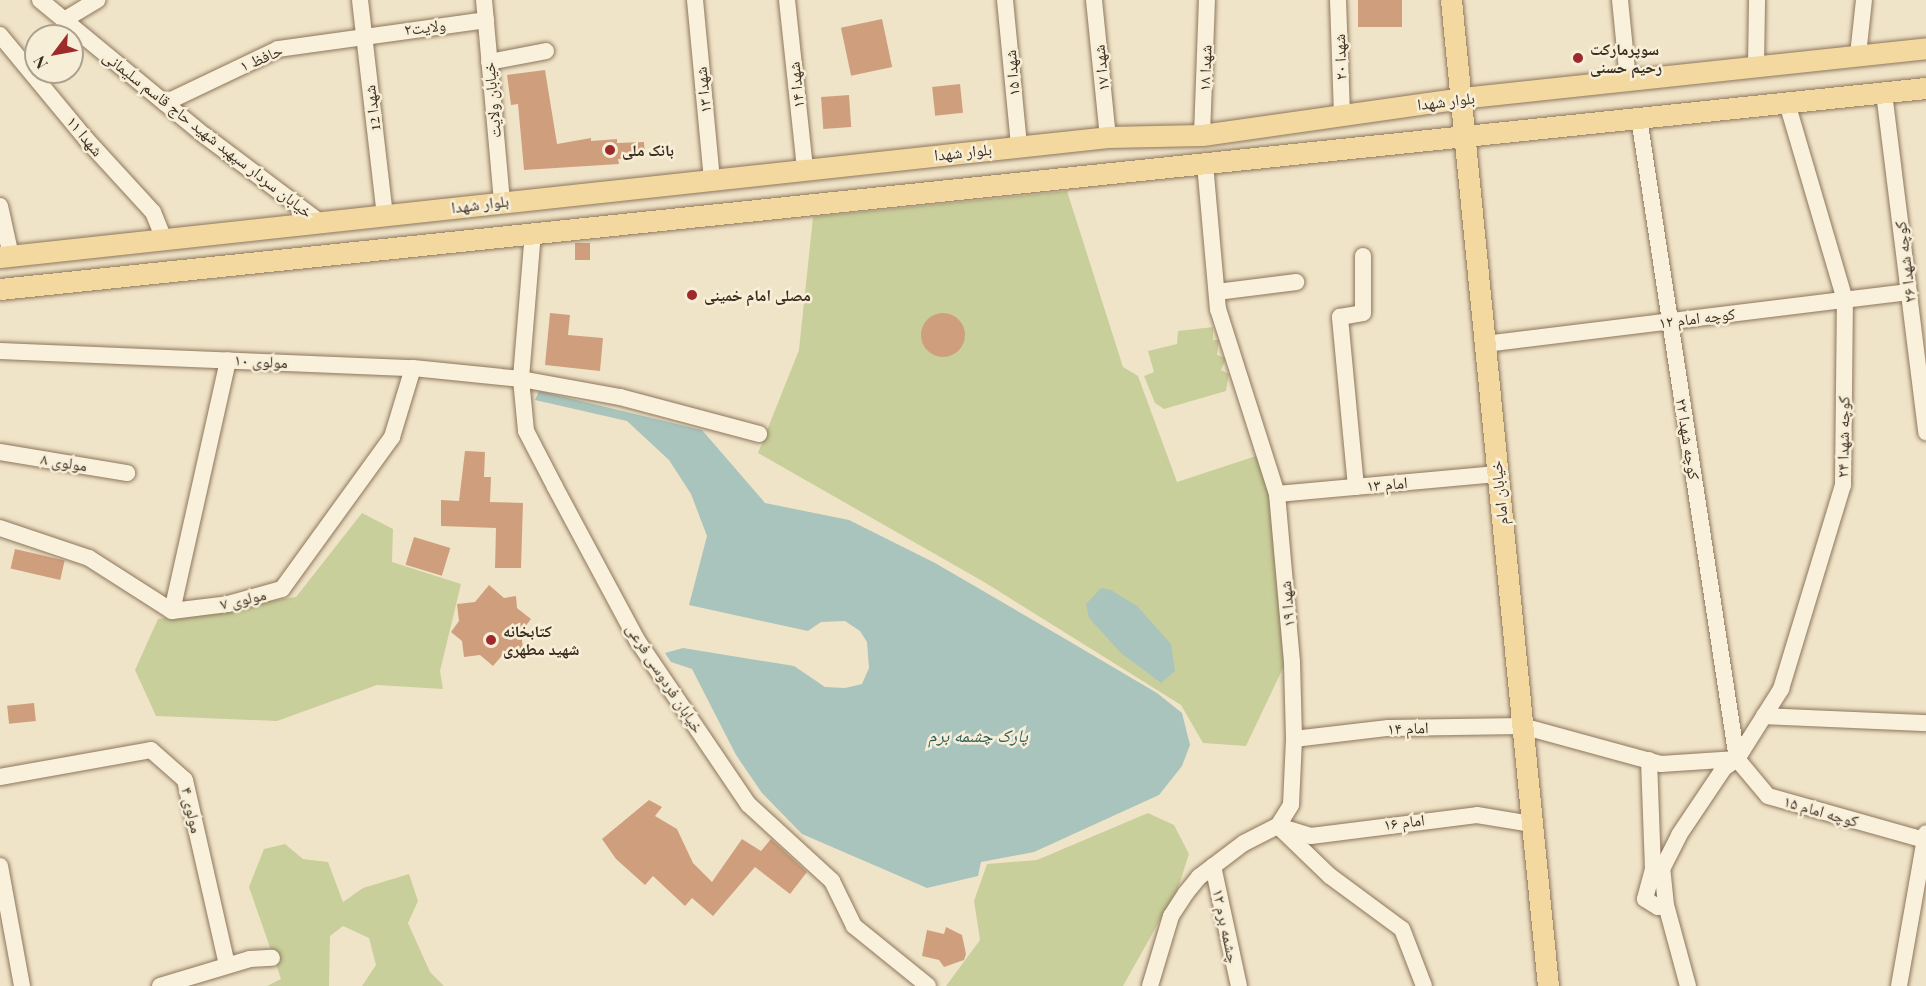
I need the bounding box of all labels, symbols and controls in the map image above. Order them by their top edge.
street label: ولایت۲ [403,15,447,39]
north arrow [24,24,84,84]
street label: شهدا ۲۰ [1330,33,1350,81]
place label: سوپرمارکت رحیم حسنی [1590,39,1662,77]
street label: حافظ ۱ [237,40,285,76]
street label: شهدا ۱۷ [1089,44,1113,92]
street label: شهدا ۱۸ [1195,44,1215,92]
street label: خیابان سردار سپهبد شهید حاج قاسم سلیمانی [100,46,316,222]
street label: شهدا ۱۵ [1000,49,1024,97]
marker: سوپرمارکت رحیم حسنی [1571,51,1585,65]
text: N [28,52,52,73]
street label: خیابان ولایت [479,61,505,139]
street label: شهدا ۱۴ [784,61,808,109]
street label: شهدا ۱۳ [691,66,715,114]
street label: شهدا 12 [360,84,384,132]
street label: بلوار شهدا [1416,88,1476,114]
street label: شهدا ۱۱ [63,112,107,160]
street label: بلوار شهدا [933,139,993,165]
place label: بانک ملی [622,140,674,160]
marker: بانک ملی [603,143,617,157]
street label: بلوار شهدا [450,191,510,217]
street label: کوچه شهدا ۲۶ [1890,220,1920,304]
place label: مصلی امام خمینی [704,285,811,305]
marker: مصلی امام خمینی [685,288,699,302]
street label: کوچه امام ۱۲ [1658,304,1736,332]
street label: مولوی ۱۰ [234,350,288,372]
street label: کوچه شهدا ۲۴ [1833,396,1853,478]
street label: کوچه شهدا ۲۲ [1672,397,1704,481]
street label: مولوی ۸ [39,449,89,475]
street label: خیابان امام [1486,460,1512,526]
street label: امام ۱۳ [1366,473,1408,495]
street label: شهدا ۱۹ [1275,580,1299,628]
street label: مولوی ۷ [218,584,268,614]
street label: خیابان فردوسی فرعی [622,620,708,736]
place label: کتابخانه شهید مطهری [503,621,580,659]
marker: کتابخانه شهید مطهری [484,633,498,647]
street label: امام ۱۴ [1387,718,1429,738]
water label: پارک چشمه برم [928,724,1028,746]
street label: مولوی ۴ [177,785,207,835]
street label: کوچه امام ۱۵ [1781,791,1861,831]
street label: امام ۱۶ [1382,810,1426,834]
street label: چشمه برم ۱۲ [1209,887,1243,965]

